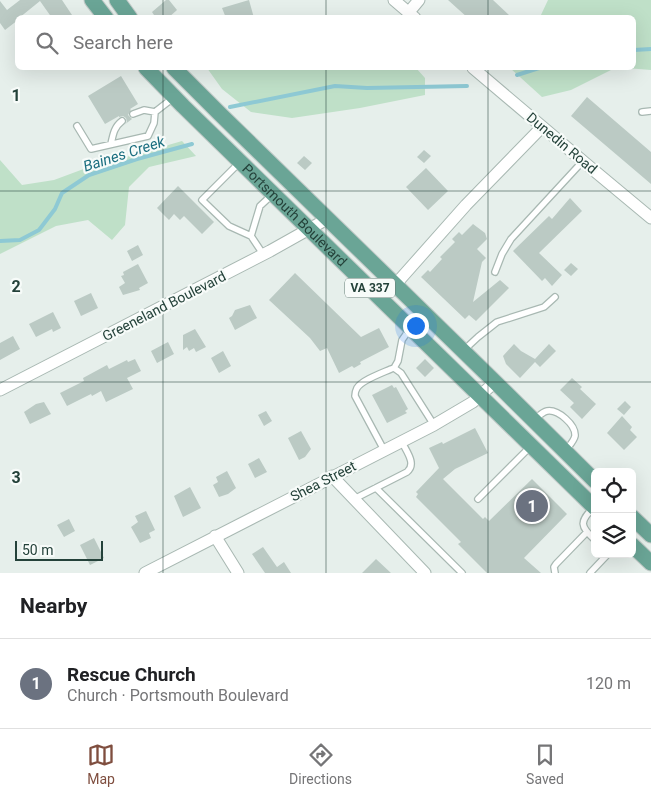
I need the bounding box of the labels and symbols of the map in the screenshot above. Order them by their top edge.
text: 1 [11,86,21,105]
street label: Dunedin Road [524,109,600,177]
water label: Baines Creek [81,132,168,176]
street label: Portsmouth Boulevard [239,160,350,269]
street label: Greeneland Boulevard [100,268,228,344]
text: 2 [11,277,21,296]
road number: VA 337 [345,278,395,298]
your location [403,313,429,339]
street label: Shea Street [288,457,359,504]
text: 3 [11,468,21,487]
pin: 1 [516,487,548,525]
scale bar [15,538,102,561]

